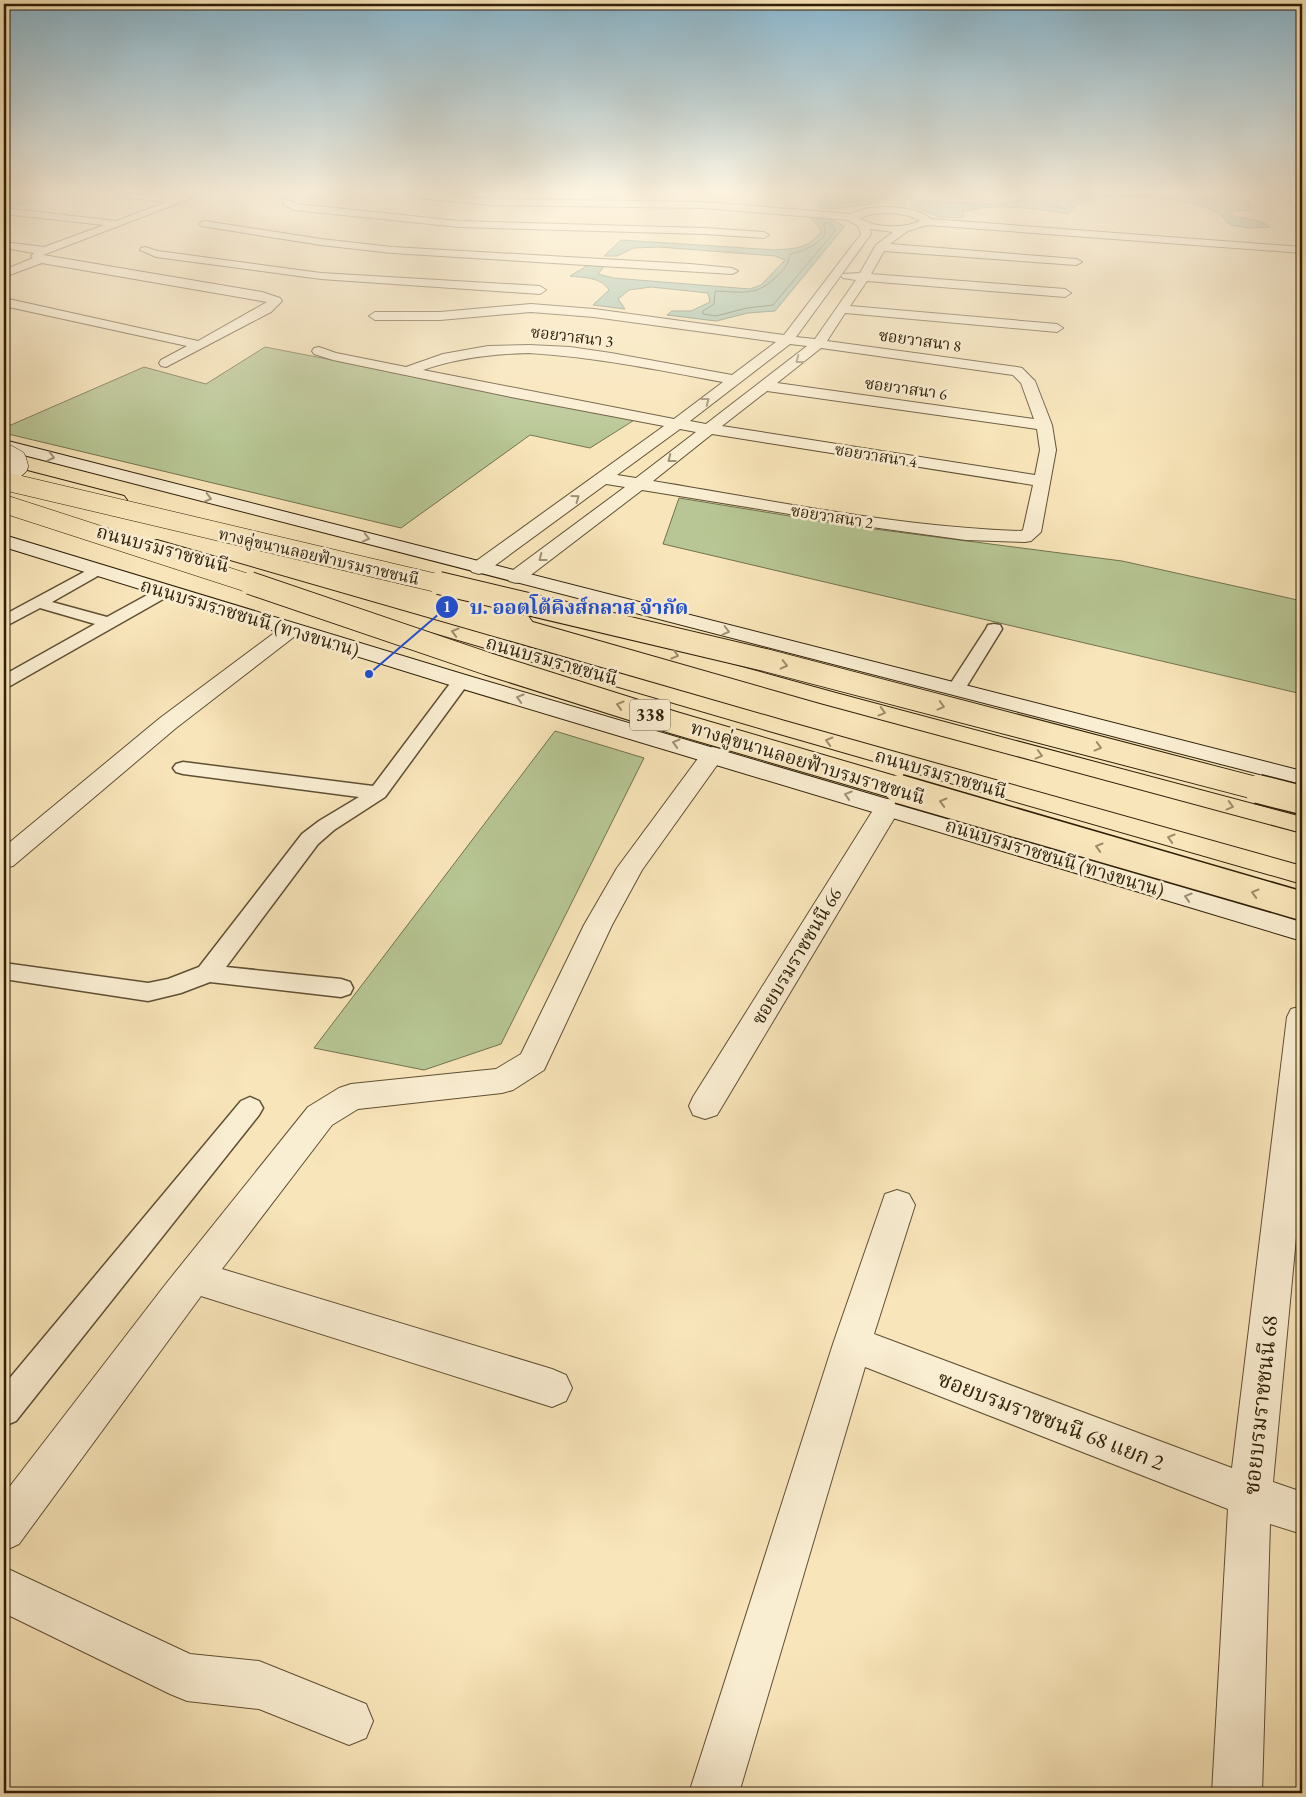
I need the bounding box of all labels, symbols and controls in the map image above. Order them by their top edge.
street label: ซอยวาสนา 3 [529,321,615,352]
street label: ซอยวาสนา 8 [877,324,963,357]
one-way arrow [796,354,805,363]
street label: ซอยวาสนา 6 [863,372,949,405]
one-way arrow [700,399,709,407]
street label: ซอยวาสนา 4 [833,439,919,472]
one-way arrow [46,451,55,462]
one-way arrow [668,454,677,462]
one-way arrow [204,492,212,502]
one-way arrow [570,495,579,504]
street label: ซอยวาสนา 2 [789,500,875,533]
street label: ถนนบรมราชชนนี [94,519,232,578]
street label: ทางคู่ขนานลอยฟ้าบรมราชชนนี [216,523,421,590]
one-way arrow [361,532,370,543]
one-way arrow [539,552,548,560]
street label: ถนนบรมราชชนนี (ทางขนาน) [137,572,362,663]
callout: บ. ออตโต้คิงส์กลาส จำกัด [434,590,698,625]
text: บ. ออตโต้คิงส์กลาส จำกัด [470,594,688,620]
text: 1 [443,597,451,616]
one-way arrow [722,625,731,636]
one-way arrow [452,627,460,637]
street label: ถนนบรมราชชนนี [483,630,621,691]
one-way arrow [670,649,679,659]
one-way arrow [779,659,788,670]
one-way arrow [516,693,525,703]
road number: 338 [630,700,670,730]
one-way arrow [936,700,944,710]
one-way arrow [616,701,625,711]
one-way arrow [877,707,886,717]
street label: ทางคู่ขนานลอยฟ้าบรมราชชนนี [687,715,928,810]
one-way arrow [826,737,834,747]
one-way arrow [672,739,681,749]
one-way arrow [1094,741,1103,752]
street label: ถนนบรมราชชนนี [872,743,1010,804]
one-way arrow [1034,749,1043,759]
one-way arrow [845,790,853,800]
one-way arrow [940,798,948,808]
one-way arrow [1225,800,1234,811]
street label: ถนนบรมราชชนนี (ทางขนาน) [942,812,1167,903]
one-way arrow [1168,833,1176,843]
one-way arrow [1096,843,1104,853]
street label: ซอยบรมราชชนนี 66 [746,883,847,1029]
one-way arrow [1252,888,1260,898]
one-way arrow [1185,892,1193,902]
street label: ซอยบรมราชชนนี 68 [1237,1314,1284,1496]
street label: ซอยบรมราชชนนี 68 แยก 2 [933,1364,1169,1477]

